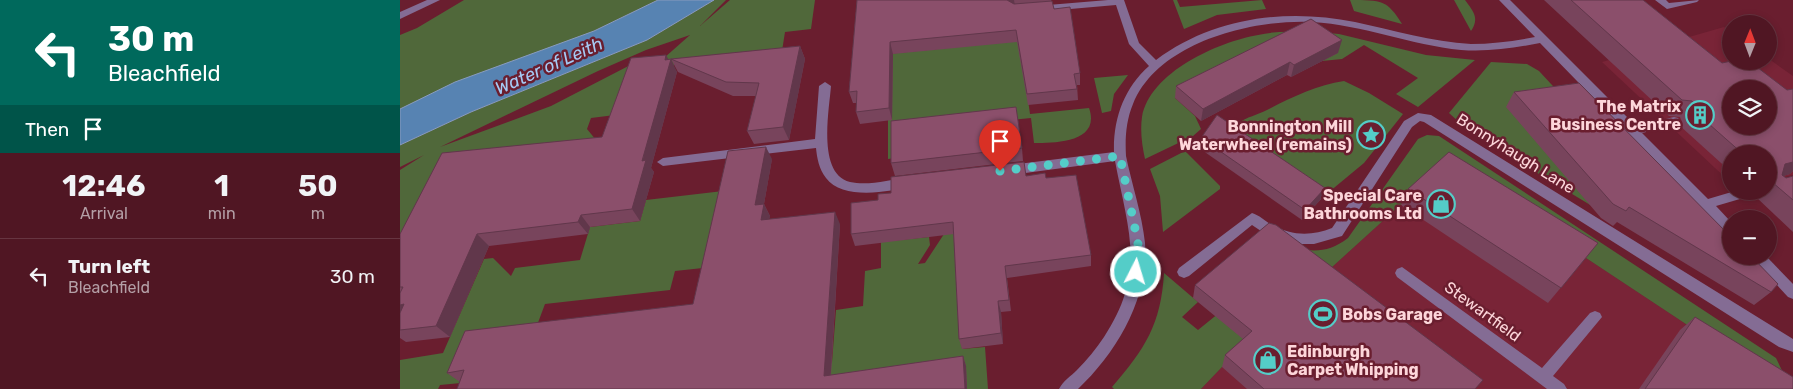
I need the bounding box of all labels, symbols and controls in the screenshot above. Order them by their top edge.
north arrow [1722,15,1778,70]
map controls [1722,15,1777,265]
text: 30 m [108,18,194,60]
icon: left [25,20,90,85]
water label: Water of Leith [492,32,606,100]
text: Bleachfield [108,60,221,87]
button: layers [1722,80,1777,135]
place label: The Matrix Business Centre [1550,97,1682,134]
building icon: The Matrix Business Centre [1685,100,1715,130]
street label: Bonnyhaugh Lane [1453,109,1578,197]
icon: arrive [79,115,107,143]
place label: Bonnington Mill Waterwheel (remains) [1179,117,1352,154]
text: Then [25,118,69,141]
pin [979,120,1021,171]
place icon: Bonnington Mill Waterwheel (remains) [1356,120,1386,150]
icon: arrive [986,127,1014,155]
button: + [1722,145,1777,200]
text: 12:46 [62,168,146,204]
text: 1 [214,168,229,204]
text: 50 [298,168,338,204]
place label: Special Care Bathrooms Ltd [1304,186,1422,223]
shop icon: Special Care Bathrooms Ltd [1426,189,1456,219]
text: Arrival [80,204,128,223]
text: min [208,204,236,223]
text: m [311,204,325,223]
button: − [1722,210,1777,265]
position arrow [1109,245,1161,297]
text: Turn left [68,255,150,278]
icon: left [25,262,53,290]
text: 30 m [330,265,375,288]
street label: Stewartfield [1441,277,1525,345]
text: Bleachfield [68,278,150,297]
sports icon: Bobs Garage [1308,299,1338,329]
place label: Bobs Garage [1342,305,1443,324]
place label: Edinburgh Carpet Whipping [1287,342,1419,379]
shop icon: Edinburgh Carpet Whipping [1253,345,1283,375]

